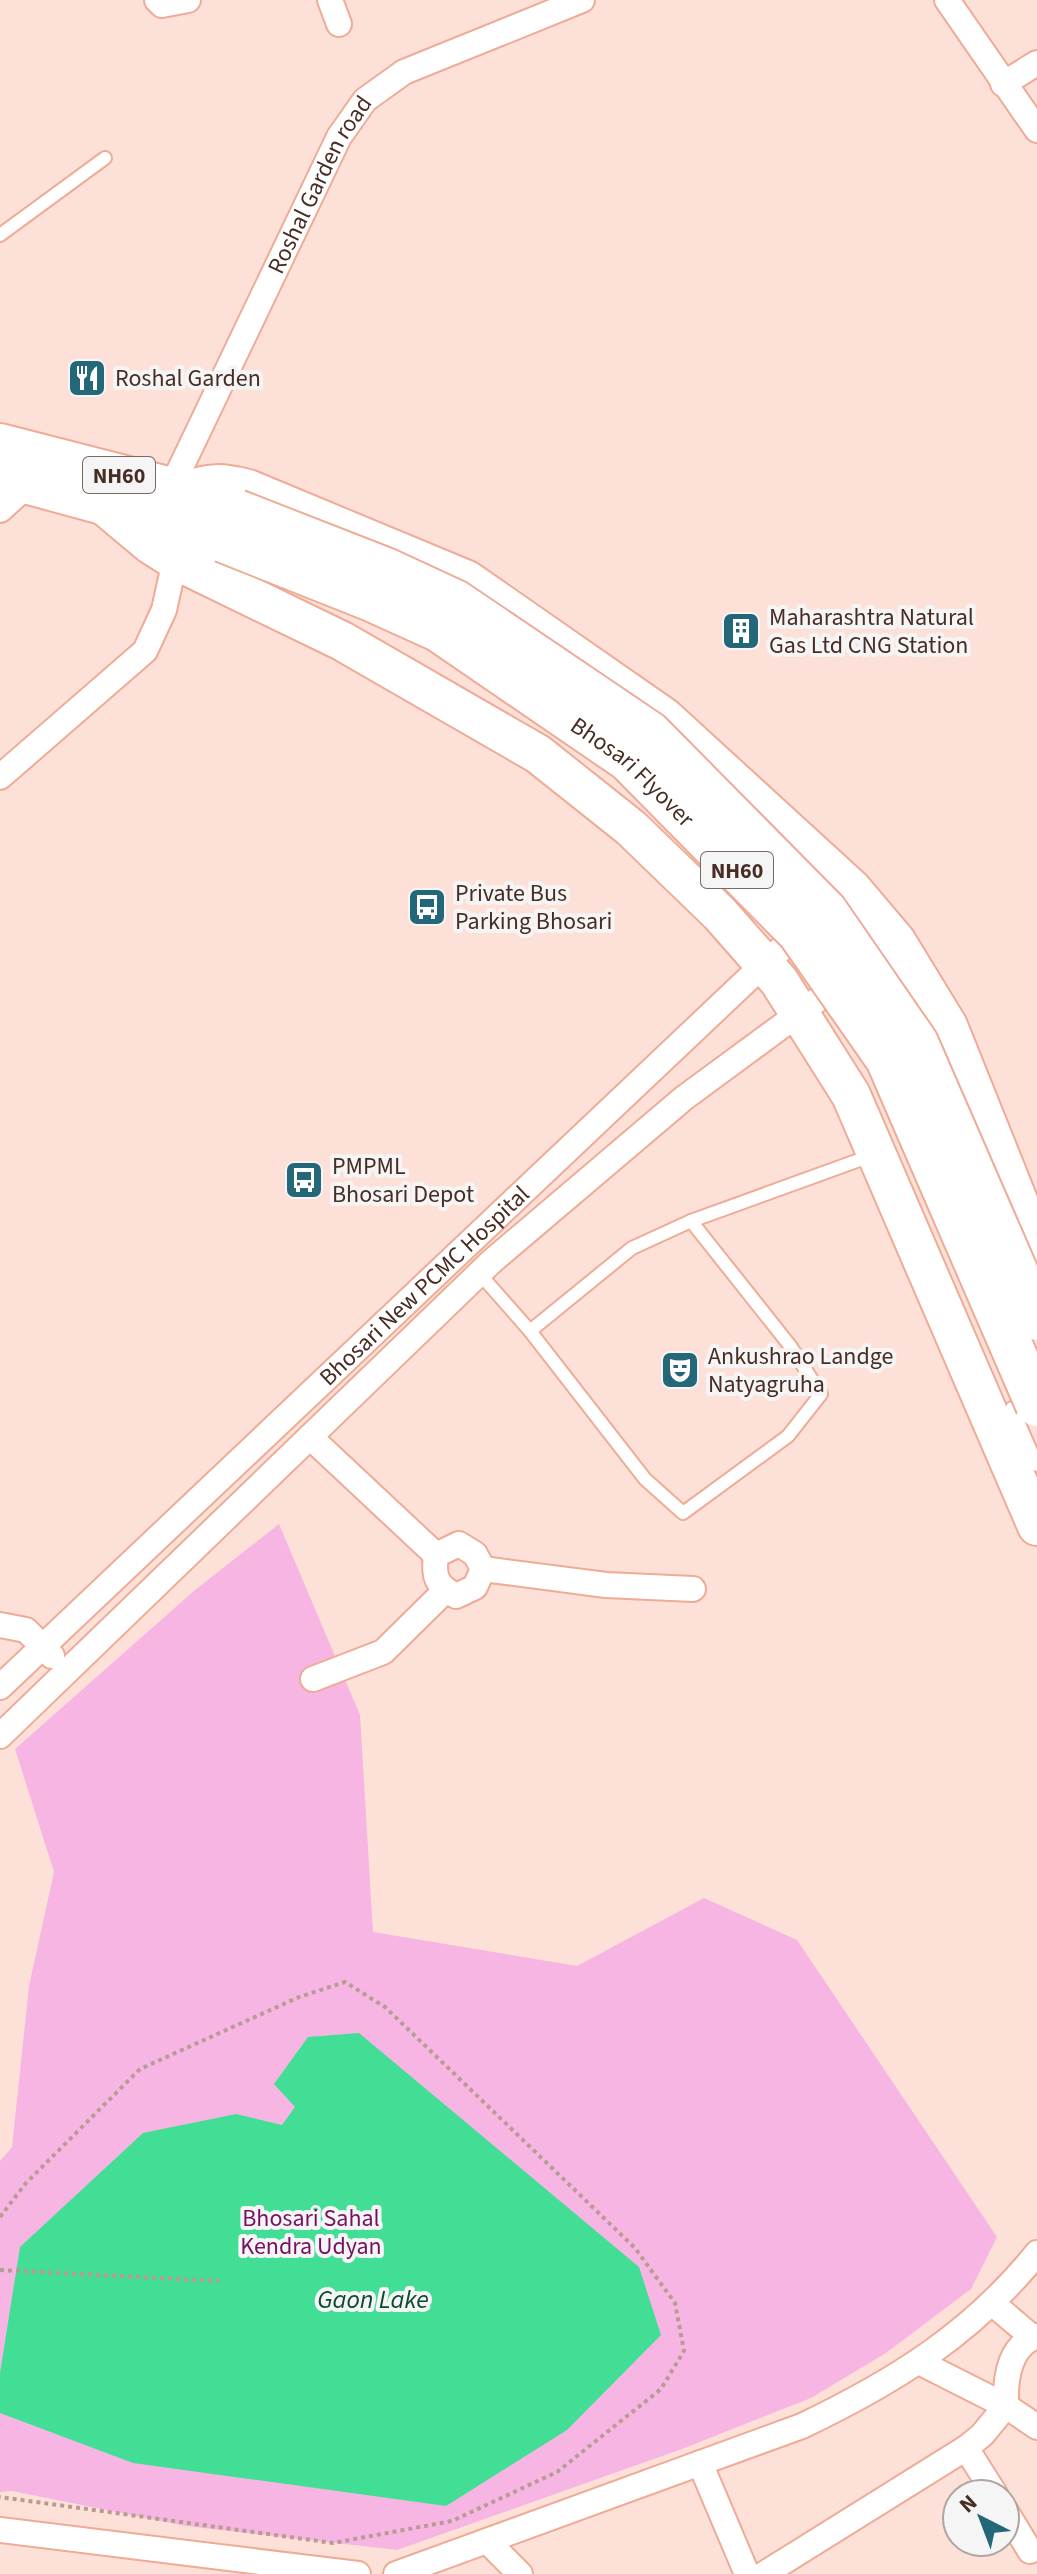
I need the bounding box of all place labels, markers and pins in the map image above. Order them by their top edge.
restaurant icon: Roshal Garden [66,357,108,399]
place label: Roshal Garden [115,361,261,396]
place label: Maharashtra Natural Gas Ltd CNG Station [769,600,974,663]
building icon: Maharashtra Natural Gas Ltd CNG Station [720,610,762,652]
place label: Private Bus Parking Bhosari [455,876,612,939]
bus stop icon: Private Bus Parking Bhosari [406,886,448,928]
place label: PMPML Bhosari Depot [332,1149,474,1212]
bus stop icon: PMPML Bhosari Depot [283,1159,325,1201]
place label: Ankushrao Landge Natyagruha [708,1339,893,1402]
theatre icon: Ankushrao Landge Natyagruha [659,1349,701,1391]

